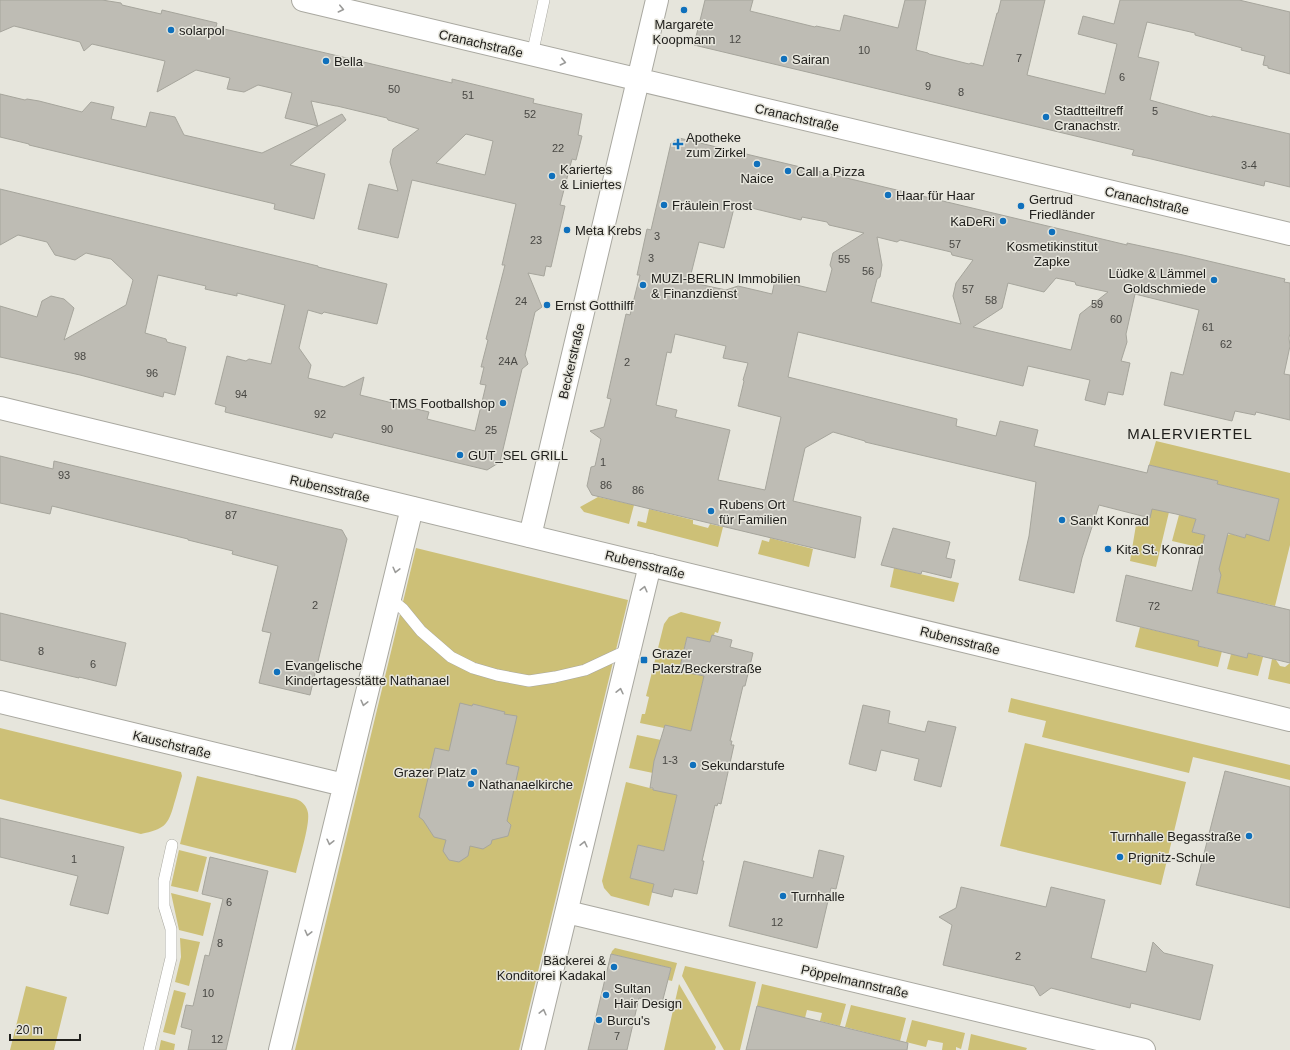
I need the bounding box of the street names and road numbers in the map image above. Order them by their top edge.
street label: Cranachstraße [437,27,524,60]
street label: Cranachstraße [753,101,840,134]
street label: Cranachstraße [1103,184,1190,217]
street label: Beckerstraße [555,322,587,400]
street label: Rubensstraße [288,472,371,505]
street label: Rubensstraße [603,547,686,582]
street label: Rubensstraße [918,623,1001,658]
street label: Kauschstraße [131,728,213,761]
street label: Pöppelmannstraße [800,962,910,1001]

